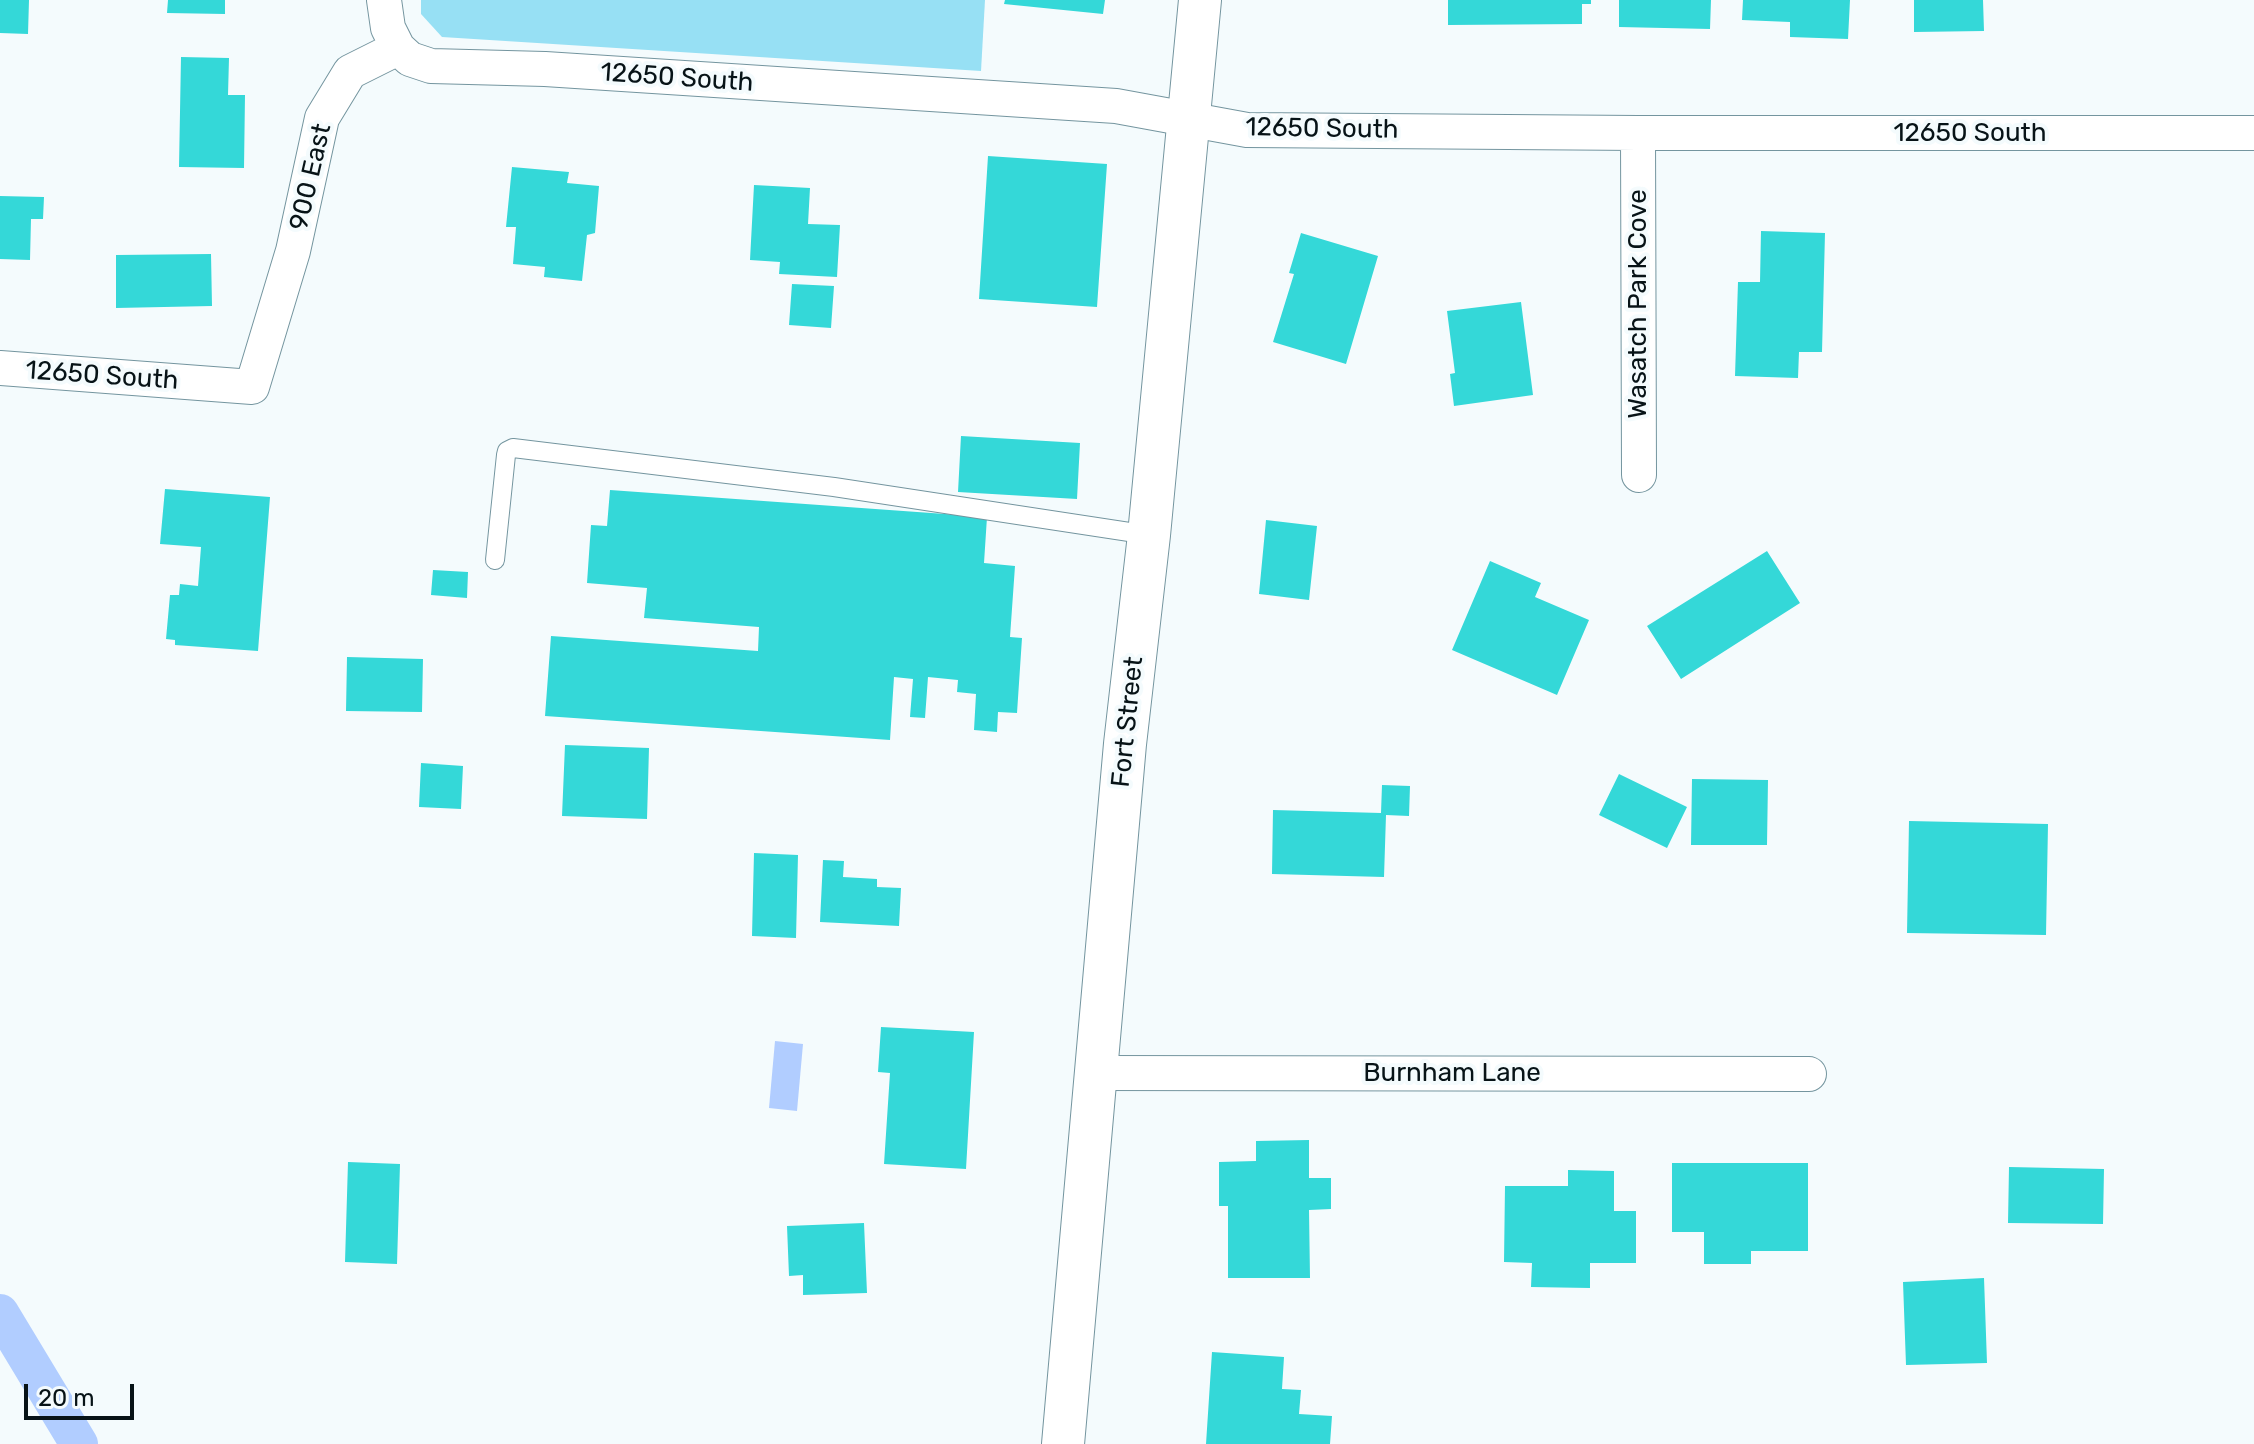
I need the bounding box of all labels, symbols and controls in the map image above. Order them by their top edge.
street label: 12650 South [600,57,754,99]
street label: 12650 South [1245,112,1399,146]
street label: 12650 South [1893,117,2047,149]
street label: 900 East [284,121,338,233]
street label: Wasatch Park Cove [1622,189,1654,419]
street label: 12650 South [25,355,179,397]
street label: Fort Street [1106,655,1150,789]
street label: Burnham Lane [1363,1057,1541,1089]
scale bar [28,1368,138,1418]
text: 20 m [38,1384,95,1412]

